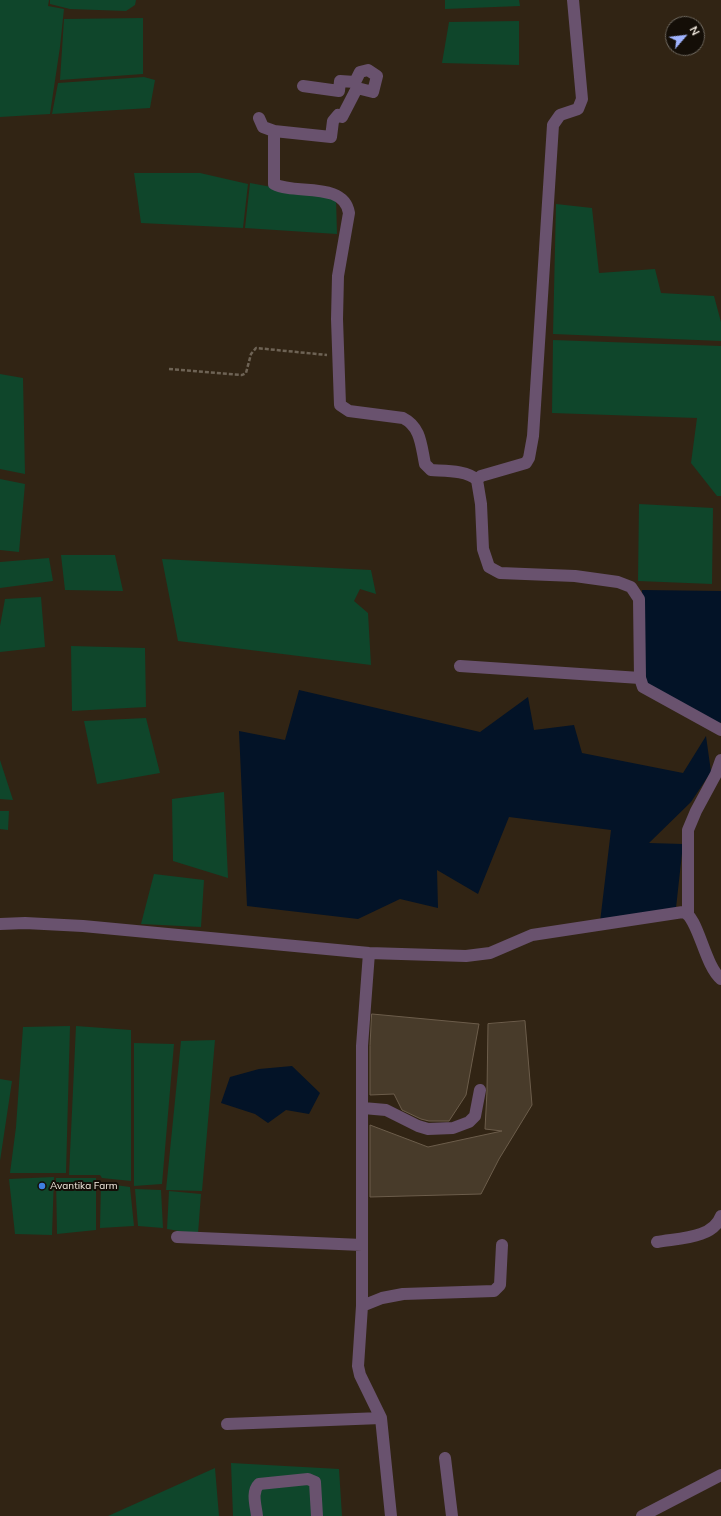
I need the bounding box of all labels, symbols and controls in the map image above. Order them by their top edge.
north arrow [665,16,705,56]
text: N [687,24,703,38]
place label: Avantika Farm [50,1180,118,1192]
marker: Avantika Farm [37,1181,47,1191]

